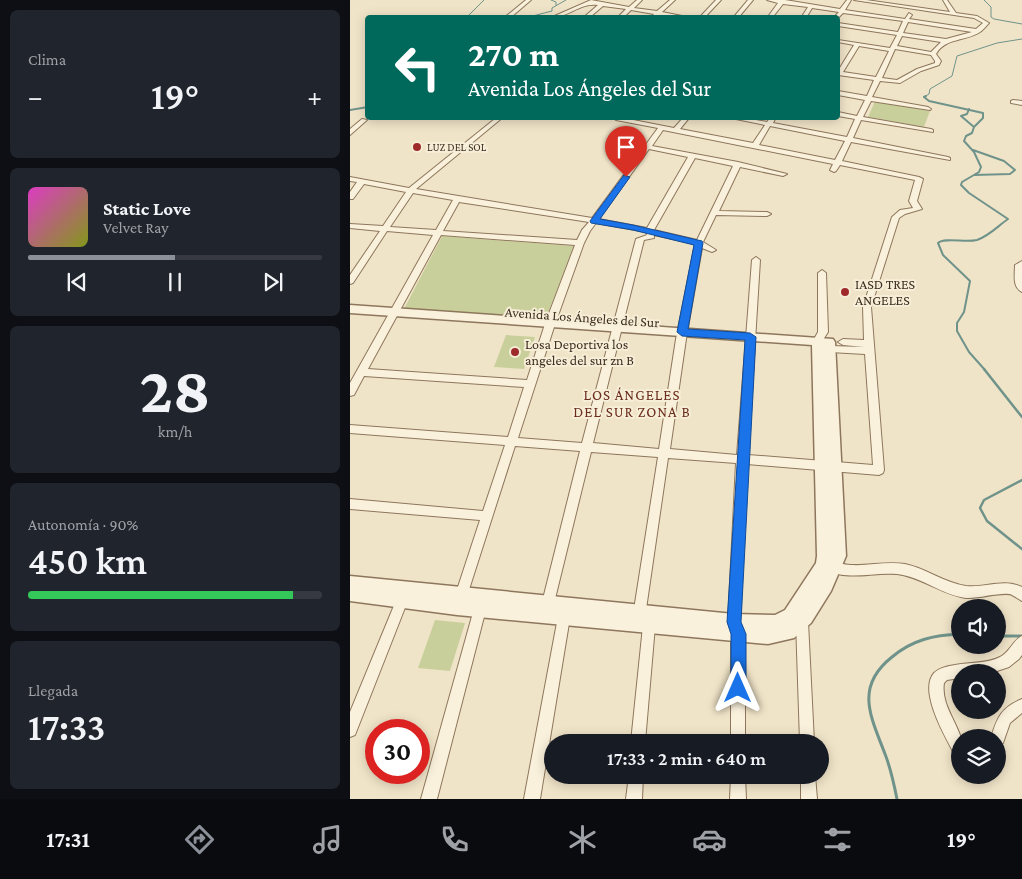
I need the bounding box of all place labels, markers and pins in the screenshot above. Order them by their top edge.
pin [605,126,647,177]
marker: LUZ DEL SOL [411,141,423,153]
place label: LUZ DEL SOL [427,141,487,153]
place label: IASD TRES ANGELES [855,276,916,308]
marker: IASD TRES ANGELES [839,286,851,298]
place label: Losa Deportiva los angeles del sur zn B [525,336,634,368]
marker: Losa Deportiva los angeles del sur zn B [509,346,521,358]

